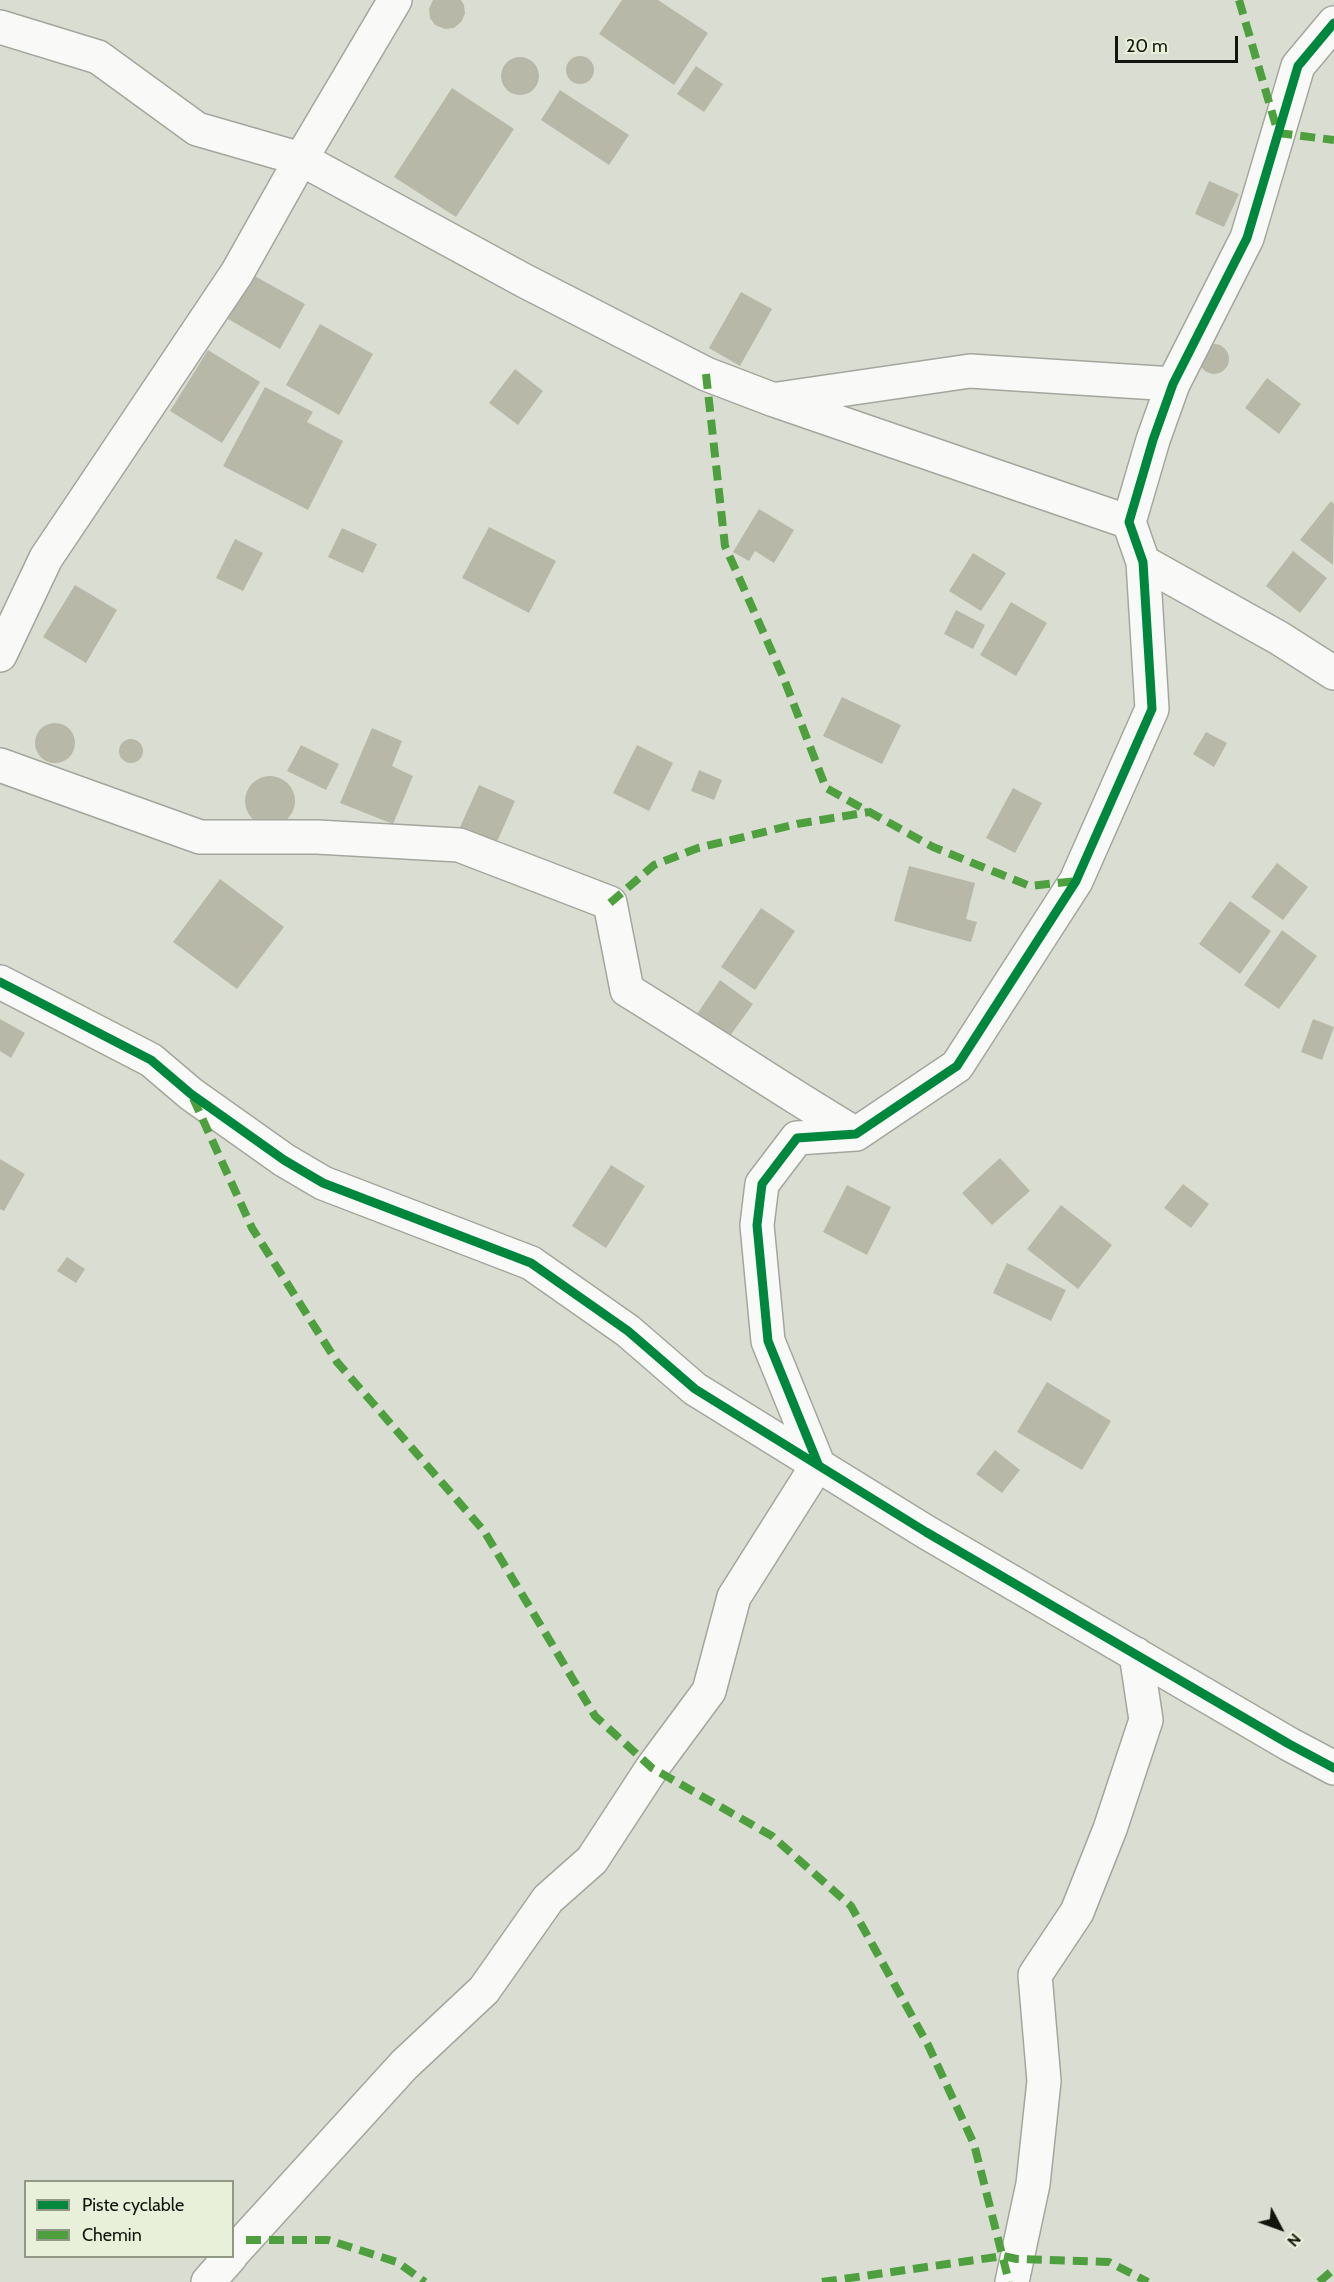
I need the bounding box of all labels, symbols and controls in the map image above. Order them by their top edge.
scale bar [1118,24,1241,62]
text: 20 m [1126,35,1168,57]
legend [24,2180,234,2258]
text: Piste cyclable [82,2194,184,2216]
north arrow [1250,2198,1310,2258]
text: Chemin [82,2224,142,2246]
text: N [1283,2230,1305,2251]

